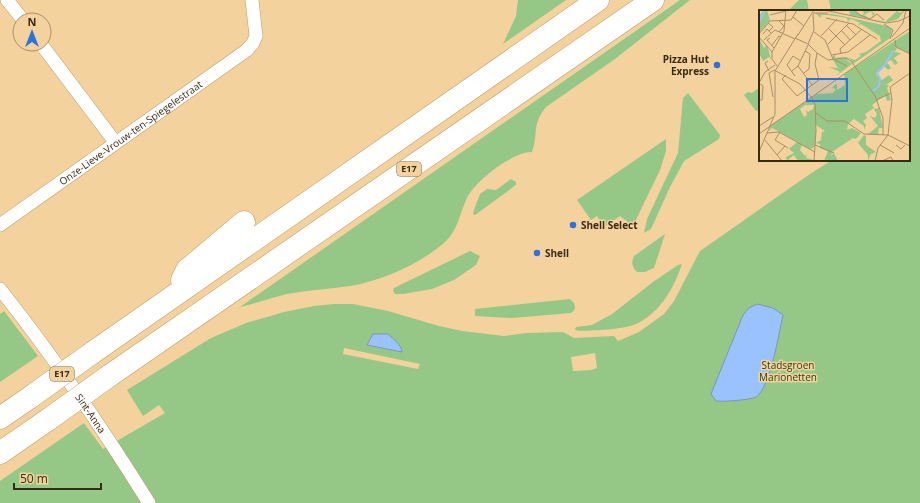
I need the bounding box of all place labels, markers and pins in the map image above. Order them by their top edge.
place label: Pizza Hut Express [663,52,710,78]
marker: Pizza Hut Express [712,60,722,70]
place label: Shell Select [581,218,638,232]
marker: Shell Select [568,220,578,230]
place label: Shell [545,246,569,260]
marker: Shell [532,248,542,258]

